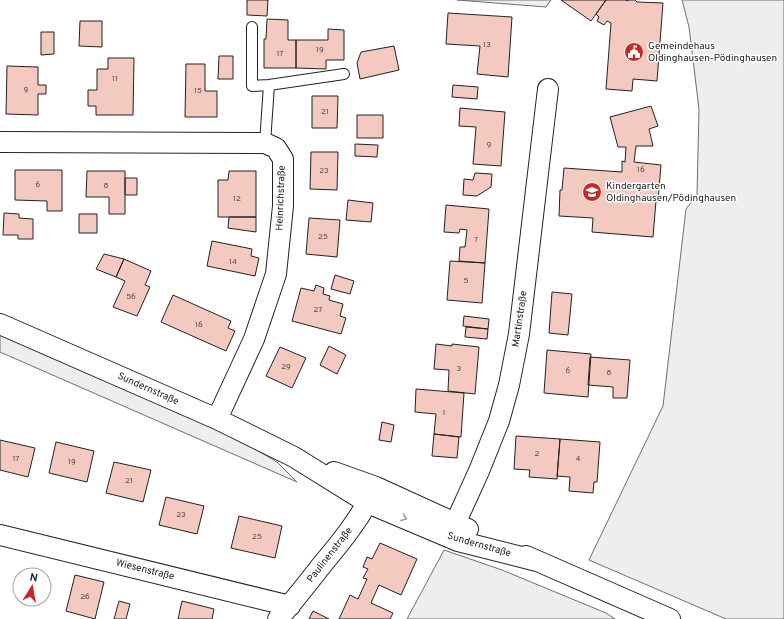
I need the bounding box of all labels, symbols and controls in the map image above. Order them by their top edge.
house number: 13 [483,40,491,50]
place label: Gemeindehaus Oldinghausen-Pödinghausen [648,40,777,65]
public building icon: Gemeindehaus Oldinghausen-Pödinghausen [623,41,645,63]
house number: 19 [316,45,324,55]
house number: 17 [276,49,284,59]
house number: 11 [112,74,118,84]
house number: 9 [24,85,29,95]
house number: 15 [194,86,202,96]
house number: 21 [321,107,329,117]
house number: 9 [487,140,492,150]
street label: Heinrichstraße [273,165,289,231]
house number: 16 [637,165,645,175]
house number: 23 [319,166,329,176]
house number: 6 [36,180,41,190]
place label: Kindergarten Oldinghausen/Pödinghausen [606,180,736,205]
house number: 8 [104,181,109,191]
school or university icon: Kindergarten Oldinghausen/Pödinghausen [581,181,603,203]
house number: 12 [233,194,241,204]
house number: 25 [318,232,328,242]
house number: 7 [474,235,478,245]
house number: 14 [229,257,237,267]
house number: 5 [464,276,469,286]
street label: Martinstraße [510,290,530,348]
house number: 56 [126,292,136,302]
house number: 27 [314,305,323,315]
house number: 16 [195,320,203,330]
house number: 29 [281,362,291,372]
house number: 3 [457,364,462,374]
house number: 6 [566,366,571,376]
house number: 8 [607,368,612,378]
street label: Sundernstraße [115,370,181,408]
house number: 1 [443,408,445,418]
house number: 2 [535,449,540,459]
house number: 17 [12,454,20,464]
house number: 4 [576,454,581,464]
house number: 19 [68,457,76,467]
house number: 21 [125,476,133,486]
house number: 23 [176,510,186,520]
one-way arrow [399,513,407,521]
street label: Paulinenstraße [304,525,356,585]
street label: Sundernstraße [446,530,512,560]
house number: 25 [252,532,262,542]
street label: Wiesenstraße [114,556,176,584]
north arrow [12,567,52,607]
text: N [29,571,39,586]
house number: 26 [80,592,90,602]

